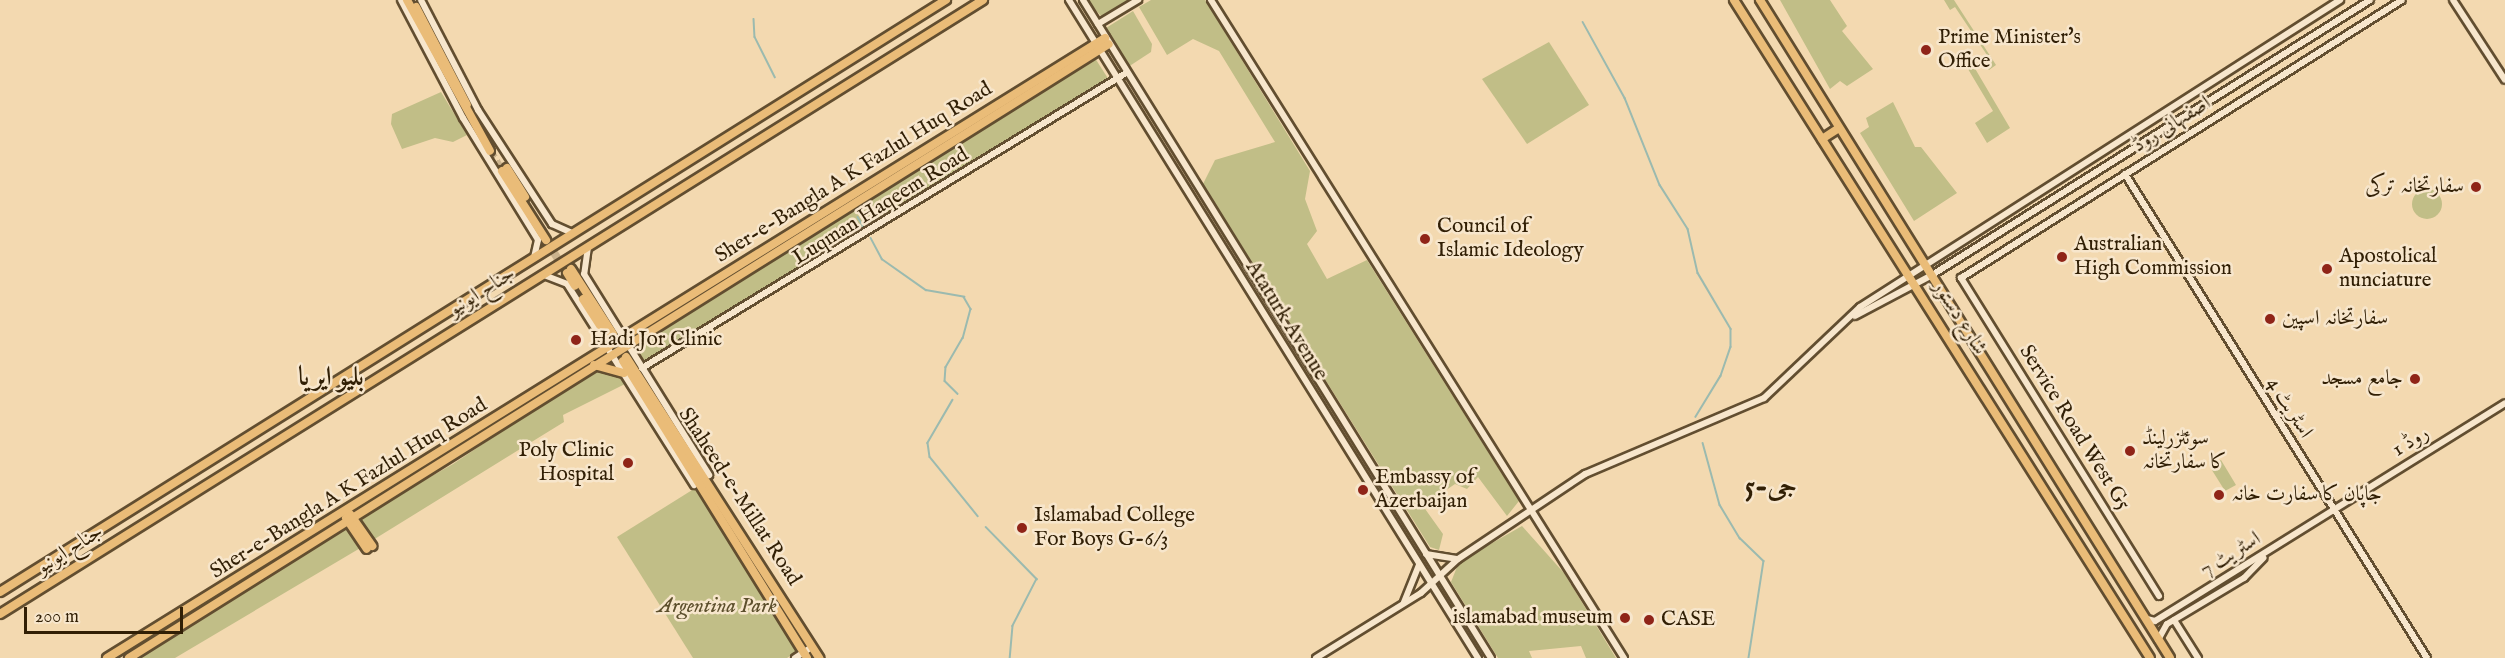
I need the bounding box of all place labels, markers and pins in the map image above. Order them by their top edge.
place label: Prime Minister's Office [1938,25,2081,75]
marker: Prime Minister's Office [1919,43,1933,57]
place label: سفارتخانہ ترکی [2365,174,2464,200]
marker: سفارتخانہ ترکی [2469,180,2483,194]
place label: Council of Islamic Ideology [1437,214,1584,264]
marker: Council of Islamic Ideology [1418,232,1432,246]
place label: Australian High Commission [2074,232,2232,282]
place label: Apostolical nunciature [2339,244,2437,294]
marker: Australian High Commission [2055,250,2069,264]
marker: Apostolical nunciature [2320,262,2334,276]
place label: سفارتخانہ اسپین [2282,306,2388,332]
marker: سفارتخانہ اسپین [2263,312,2277,326]
place label: Hadi Jor Clinic [590,327,722,353]
marker: Hadi Jor Clinic [567,331,585,349]
place label: جامع مسجد [2321,366,2403,392]
marker: جامع مسجد [2408,372,2422,386]
place label: سوئٹزرلینڈ کا سفارتخانہ [2142,426,2227,476]
place label: Poly Clinic Hospital [518,438,614,488]
marker: سوئٹزرلینڈ کا سفارتخانہ [2123,444,2137,458]
marker: Poly Clinic Hospital [619,454,637,472]
place label: Embassy of Azerbaijan [1375,465,1475,515]
place label: جاپان کا سفارت خانہ [2231,482,2382,508]
marker: Embassy of Azerbaijan [1356,483,1370,497]
marker: جاپان کا سفارت خانہ [2212,488,2226,502]
place label: Islamabad College For Boys G-6/3 [1034,503,1195,553]
marker: Islamabad College For Boys G-6/3 [1015,521,1029,535]
place label: islamabad museum [1453,605,1613,631]
place label: CASE [1661,607,1715,633]
marker: islamabad museum [1618,611,1632,625]
marker: CASE [1642,613,1656,627]

